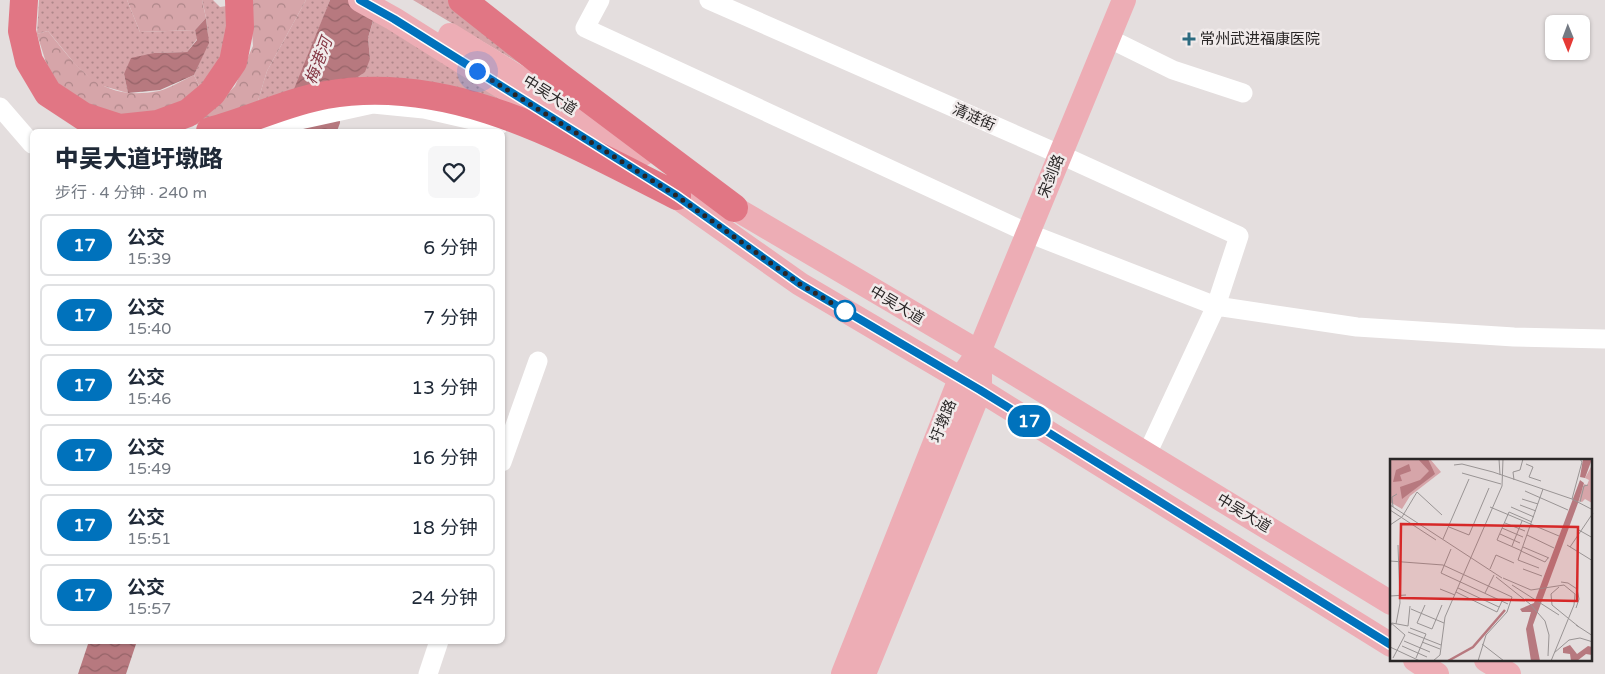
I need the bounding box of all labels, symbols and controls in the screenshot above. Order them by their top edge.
north arrow [1545,15,1590,60]
map controls [1545,15,1590,60]
place label: 常州武进福康医院 [1200,30,1320,48]
water label: 梅港河 [301,32,338,87]
marker: 常州武进福康医院 [1182,32,1196,46]
your location [465,59,490,84]
street label: 中吴大道 [520,71,580,119]
street label: 清涟街 [950,100,998,134]
text: 中吴大道圩墩路 [55,145,223,174]
button: heart [428,146,480,198]
street label: 宋剑路 [1034,152,1068,200]
text: 步行 · 4 分钟 · 240 m [55,183,207,203]
text: 公交 [127,227,165,249]
text: 17 [73,234,96,256]
text: 6 分钟 [423,237,478,259]
text: 15:39 [127,249,171,269]
street label: 中吴大道 [867,282,927,328]
text: 公交 [127,297,165,319]
unlabelled marker [834,300,856,322]
text: 17 [73,304,96,326]
text: 7 分钟 [423,307,478,329]
text: 15:40 [127,319,171,339]
text: 公交 [127,367,165,389]
text: 17 [73,374,96,396]
text: 13 分钟 [411,377,478,399]
text: 15:46 [127,389,171,409]
street label: 圩墩路 [926,397,960,445]
line badge: 17 [1006,405,1052,437]
text: 17 [1018,410,1040,432]
text: 公交 [127,437,165,459]
text: 17 [73,444,96,466]
text: 16 分钟 [411,447,478,469]
text: 15:49 [127,459,171,479]
inset map [1390,459,1592,662]
street label: 中吴大道 [1214,490,1274,536]
text: 公交 [127,507,165,529]
text: 17 [73,514,96,536]
text: 18 分钟 [411,517,478,539]
text: 15:51 [127,529,171,549]
text: 公交 [127,577,165,599]
text: 17 [73,584,96,606]
text: 24 分钟 [411,587,478,609]
text: 15:57 [127,599,171,619]

